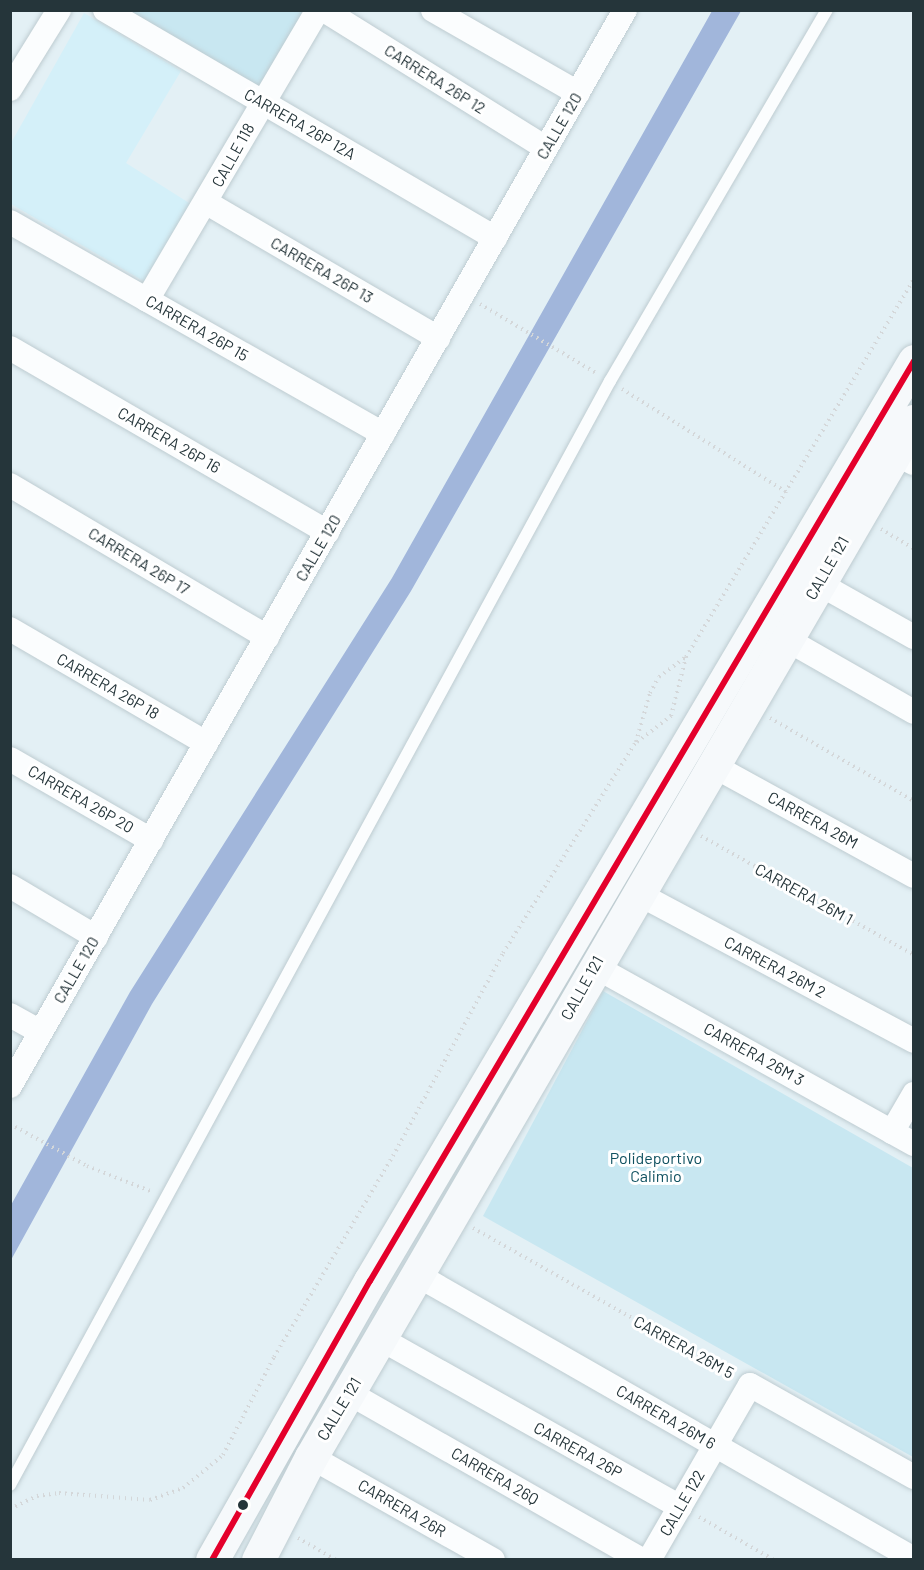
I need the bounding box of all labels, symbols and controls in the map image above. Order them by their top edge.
street label: CARRERA 26P 12 [381,40,489,118]
street label: CARRERA 26P 12A [241,84,359,164]
street label: CALLE 120 [532,89,586,163]
street label: CALLE 118 [208,120,258,190]
street label: CARRERA 26P 13 [267,233,377,307]
street label: CARRERA 26P 15 [142,291,252,365]
street label: CARRERA 26P 16 [114,403,224,477]
street label: CALLE 120 [291,511,345,585]
street label: CARRERA 26P 17 [85,523,193,599]
street label: CALLE 121 [801,533,853,603]
street label: CARRERA 26P 18 [53,649,163,723]
street label: CARRERA 26P 20 [25,761,137,837]
street label: CARRERA 26M [765,787,861,853]
street label: CARRERA 26M 1 [752,859,856,929]
street label: CARRERA 26M 2 [721,932,829,1002]
street label: CALLE 120 [49,933,103,1007]
street label: CALLE 121 [557,953,607,1023]
street label: CARRERA 26M 3 [701,1019,807,1089]
park label: Polideportivo Calimio [610,1148,702,1186]
street label: CARRERA 26M 5 [631,1312,737,1382]
street label: CALLE 121 [313,1374,365,1444]
street label: CARRERA 26M 6 [613,1381,719,1453]
street label: CARRERA 26P [530,1418,626,1482]
street label: CARRERA 26Q [448,1443,542,1509]
street label: CALLE 122 [655,1466,709,1540]
street label: CARRERA 26R [355,1475,449,1541]
unlabelled marker [237,1499,249,1511]

